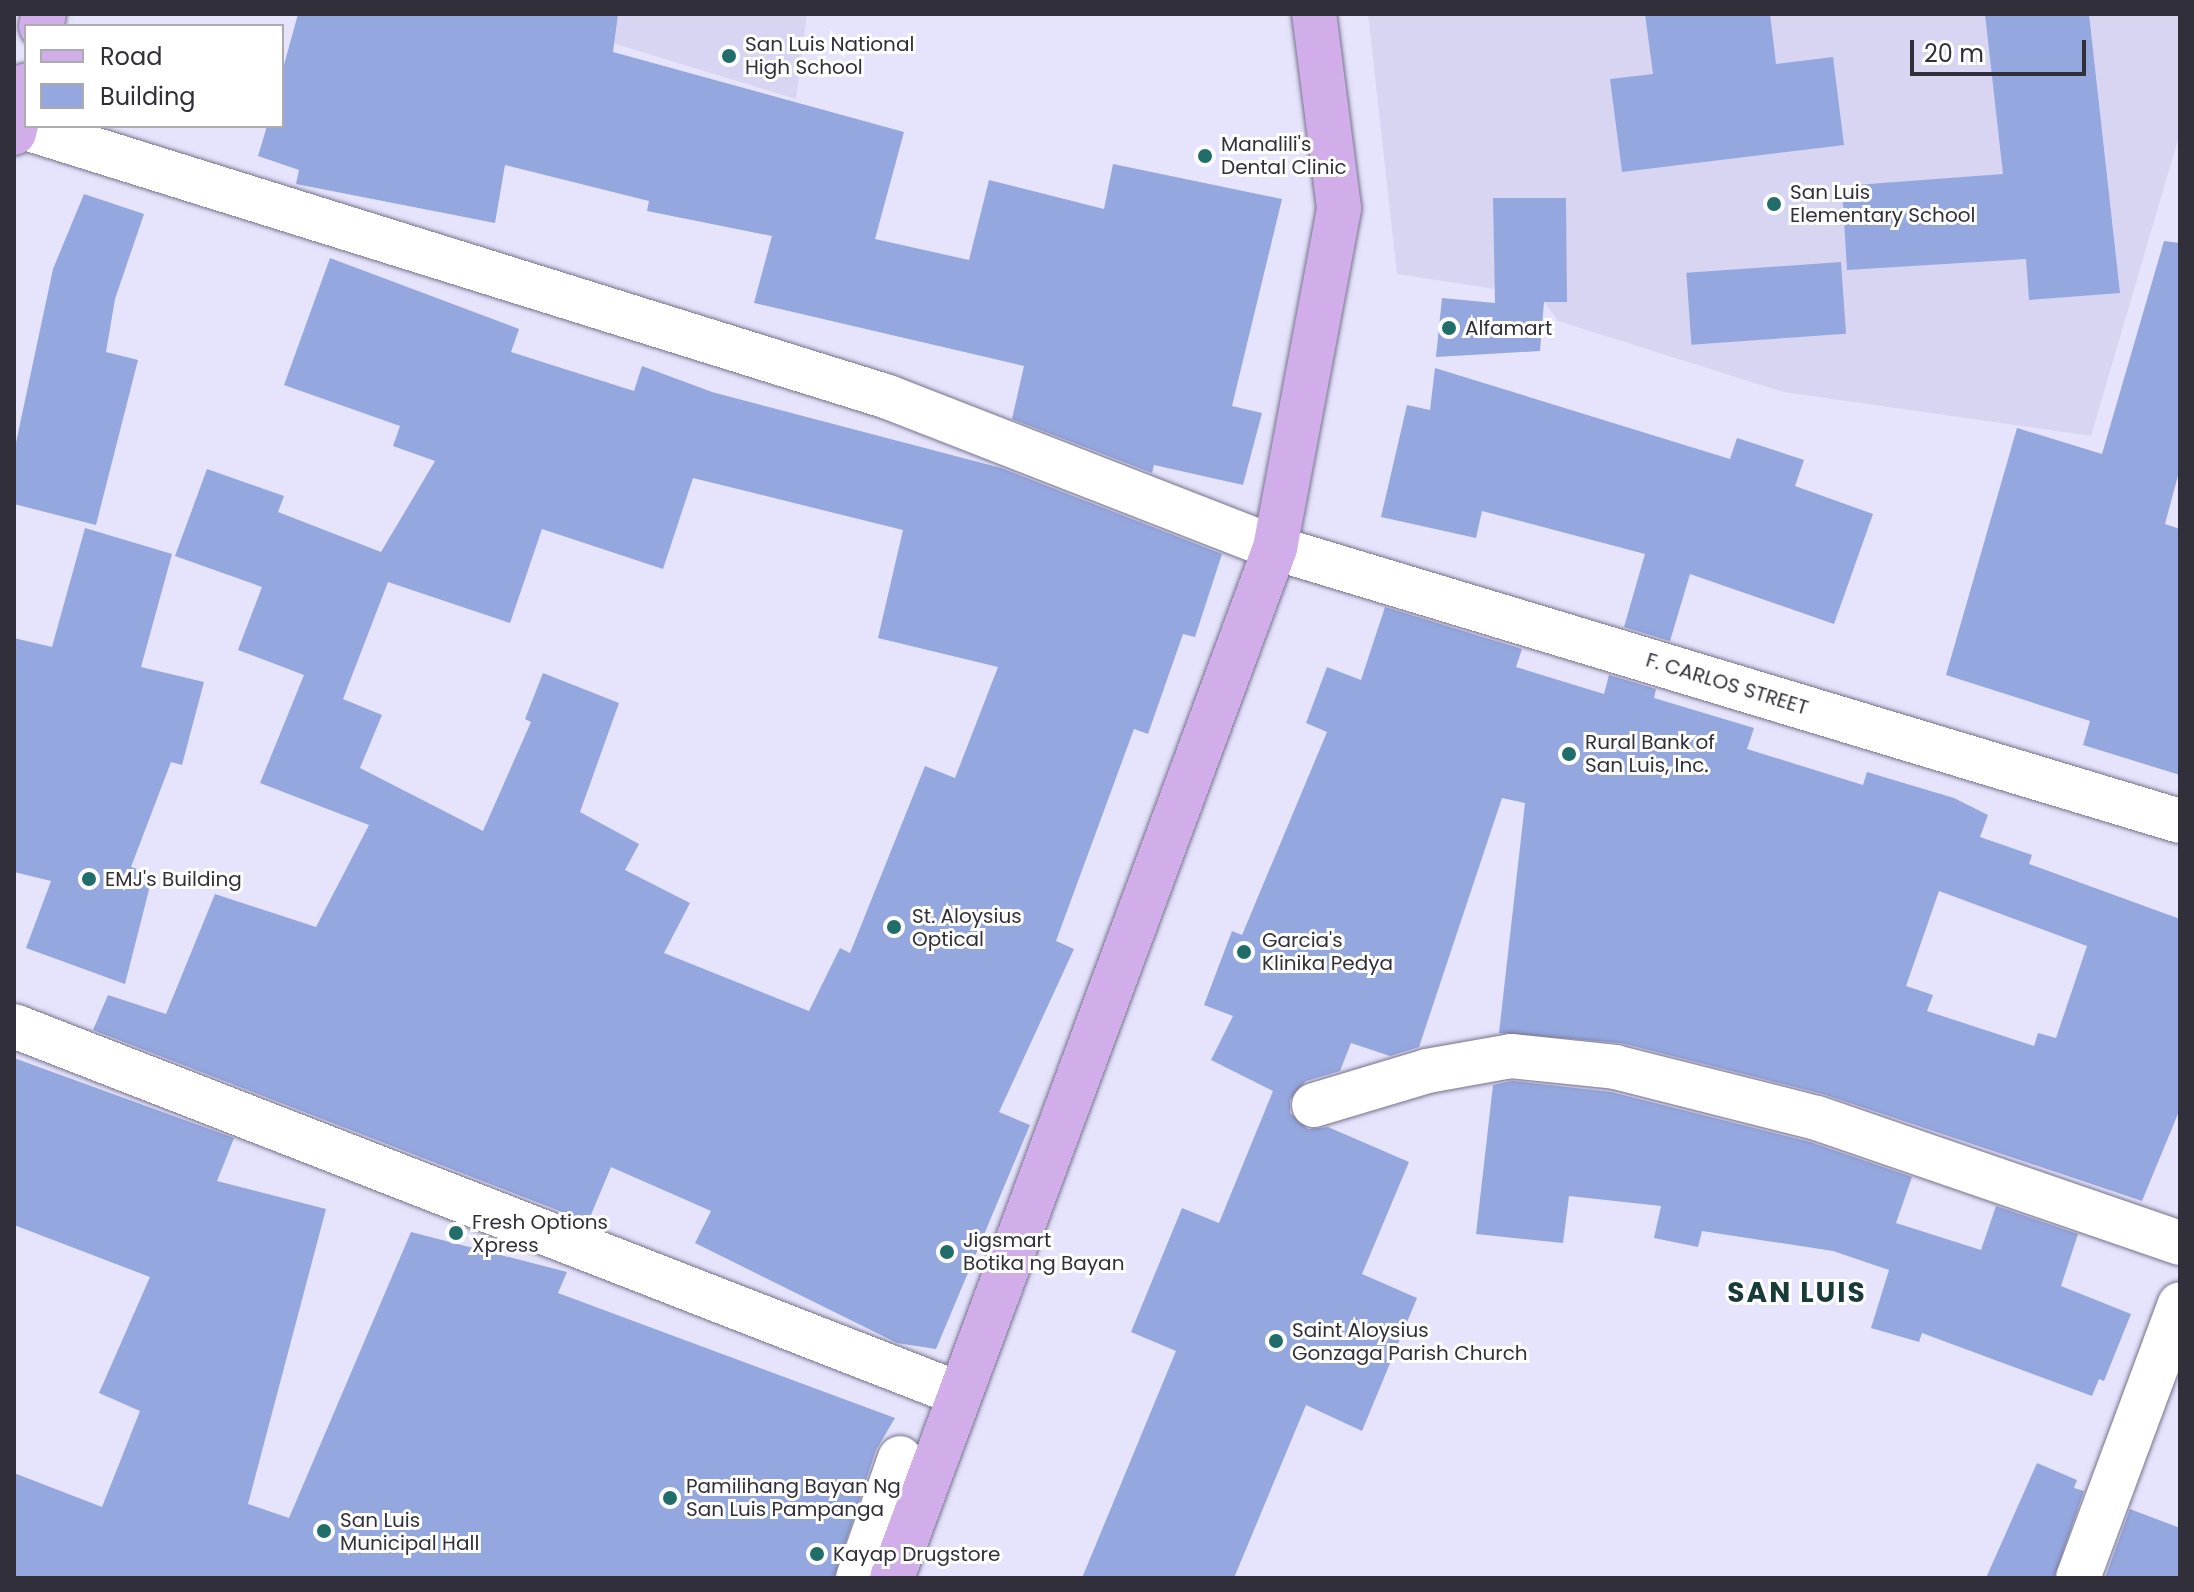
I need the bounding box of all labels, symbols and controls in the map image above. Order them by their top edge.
legend [24,24,284,128]
scale bar [1914,24,2090,74]
place label: San Luis National High School [745,32,914,79]
text: 20 m [1924,37,1984,70]
text: Road [100,40,162,73]
marker: San Luis National High School [720,47,738,65]
text: Building [100,80,196,113]
place label: Manalili's Dental Clinic [1221,132,1347,179]
marker: Manalili's Dental Clinic [1196,147,1214,165]
place label: San Luis Elementary School [1790,180,1975,227]
marker: San Luis Elementary School [1765,195,1783,213]
place label: Alfamart [1465,316,1552,340]
marker: Alfamart [1440,319,1458,337]
street label: F. CARLOS STREET [1643,648,1811,720]
place label: Rural Bank of San Luis, Inc. [1585,730,1715,777]
marker: Rural Bank of San Luis, Inc. [1560,745,1578,763]
place label: EMJ's Building [105,867,242,891]
marker: EMJ's Building [80,870,98,888]
place label: St. Aloysius Optical [912,904,1022,951]
marker: St. Aloysius Optical [883,916,905,938]
place label: Garcia's Klinika Pedya [1262,928,1393,975]
marker: Garcia's Klinika Pedya [1233,941,1255,963]
place label: Fresh Options Xpress [472,1210,608,1257]
marker: Fresh Options Xpress [447,1224,465,1242]
place label: Jigsmart Botika ng Bayan [963,1228,1124,1275]
marker: Jigsmart Botika ng Bayan [938,1243,956,1261]
district label: SAN LUIS [1727,1276,1867,1310]
place label: Saint Aloysius Gonzaga Parish Church [1292,1318,1528,1365]
marker: Saint Aloysius Gonzaga Parish Church [1267,1332,1285,1350]
place label: Pamilihang Bayan Ng San Luis Pampanga [686,1474,901,1521]
marker: Pamilihang Bayan Ng San Luis Pampanga [661,1489,679,1507]
place label: San Luis Municipal Hall [340,1508,479,1555]
marker: San Luis Municipal Hall [315,1522,333,1540]
place label: Kayap Drugstore [833,1542,1000,1566]
marker: Kayap Drugstore [808,1545,826,1563]

